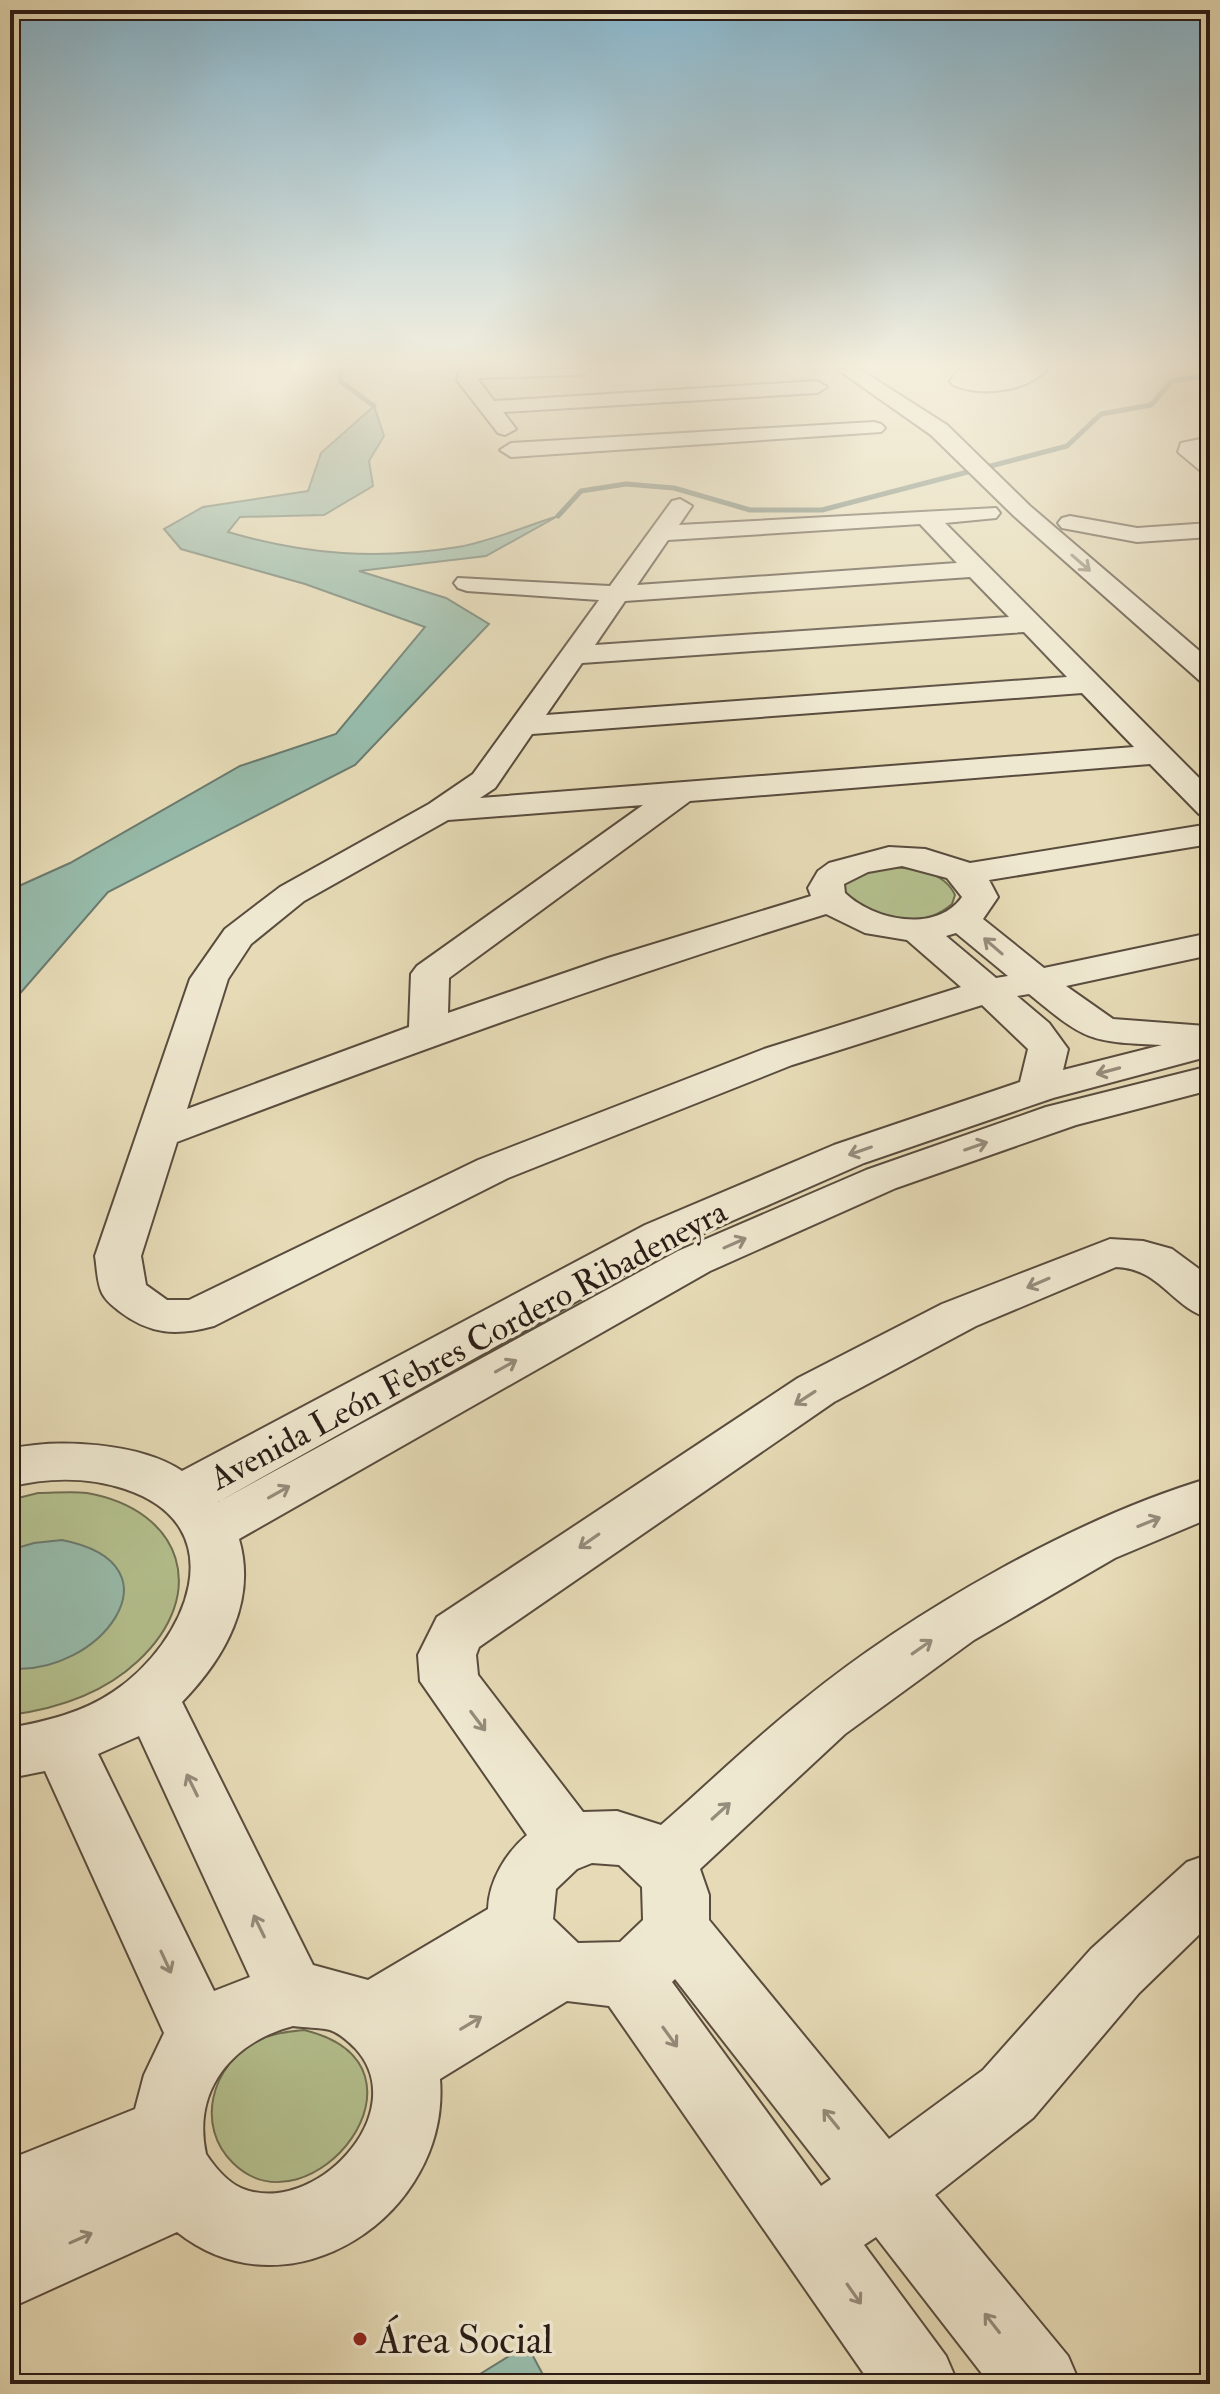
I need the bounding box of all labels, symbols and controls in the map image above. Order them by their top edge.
one-way arrow [1070,553,1090,571]
one-way arrow [983,937,1004,955]
one-way arrow [1095,1065,1121,1080]
one-way arrow [963,1138,988,1152]
one-way arrow [848,1144,873,1159]
street label: Avenida León Febres Cordero Ribadeneyra [202,1190,735,1501]
one-way arrow [722,1235,747,1250]
one-way arrow [1026,1276,1051,1291]
one-way arrow [494,1358,517,1374]
one-way arrow [795,1389,817,1406]
one-way arrow [267,1484,290,1500]
one-way arrow [1136,1513,1161,1528]
one-way arrow [578,1533,600,1549]
one-way arrow [911,1639,932,1656]
one-way arrow [470,1709,486,1731]
one-way arrow [184,1774,199,1798]
one-way arrow [710,1802,730,1820]
one-way arrow [251,1914,266,1938]
one-way arrow [159,1950,174,1974]
one-way arrow [459,2014,482,2030]
one-way arrow [662,2025,679,2047]
one-way arrow [822,2109,840,2130]
one-way arrow [68,2229,93,2244]
one-way arrow [846,2282,862,2304]
one-way arrow [984,2313,1001,2334]
place label: Área Social [375,2314,553,2366]
marker: Área Social [351,2330,369,2348]

